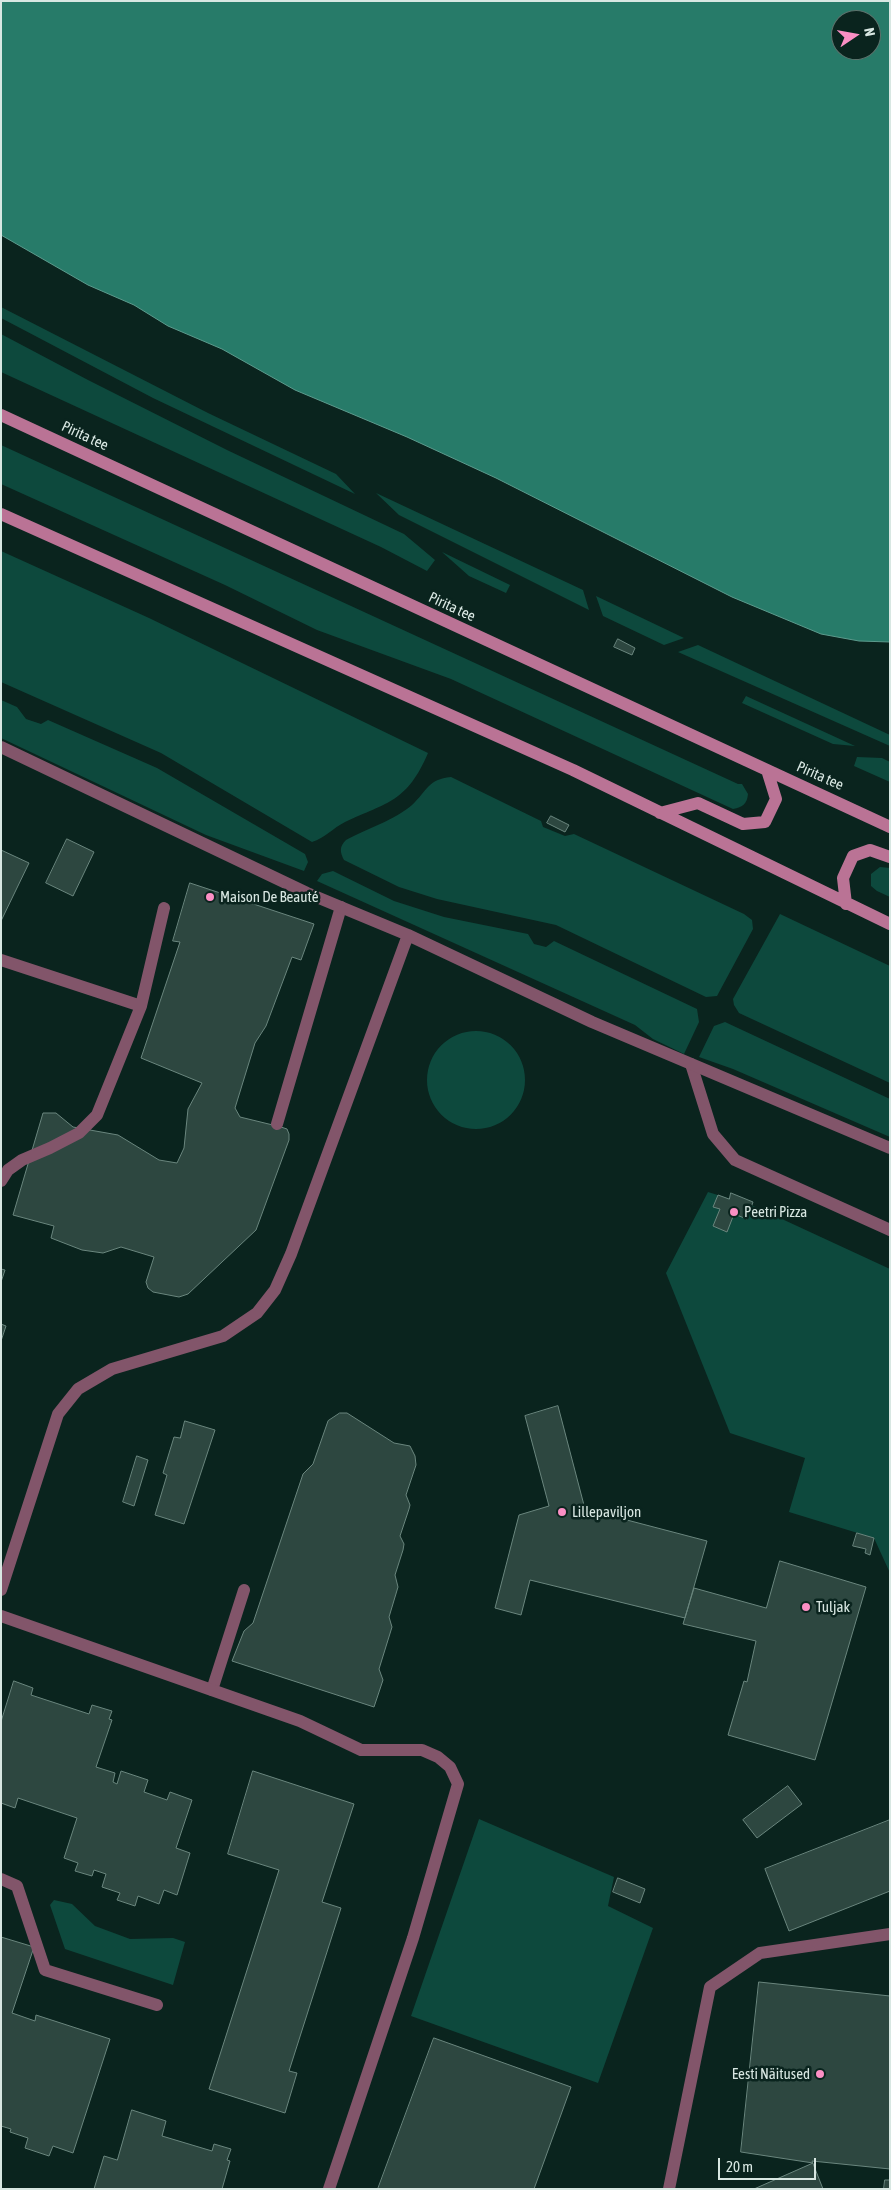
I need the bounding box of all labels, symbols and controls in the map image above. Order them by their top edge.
north arrow [831,10,881,60]
text: N [861,26,878,38]
street label: Pirita tee [59,417,111,455]
street label: Pirita tee [426,588,478,626]
street label: Pirita tee [794,758,846,794]
place label: Maison De Beauté [220,888,319,906]
marker: Maison De Beauté [204,891,216,903]
place label: Peetri Pizza [744,1203,807,1221]
marker: Peetri Pizza [728,1206,740,1218]
place label: Lillepaviljon [572,1503,641,1521]
marker: Lillepaviljon [556,1506,568,1518]
place label: Tuljak [816,1598,850,1616]
marker: Tuljak [800,1601,812,1613]
place label: Eesti Näitused [732,2065,810,2083]
marker: Eesti Näitused [814,2068,826,2080]
scale bar [721,2148,818,2180]
text: 20 m [726,2158,753,2175]

